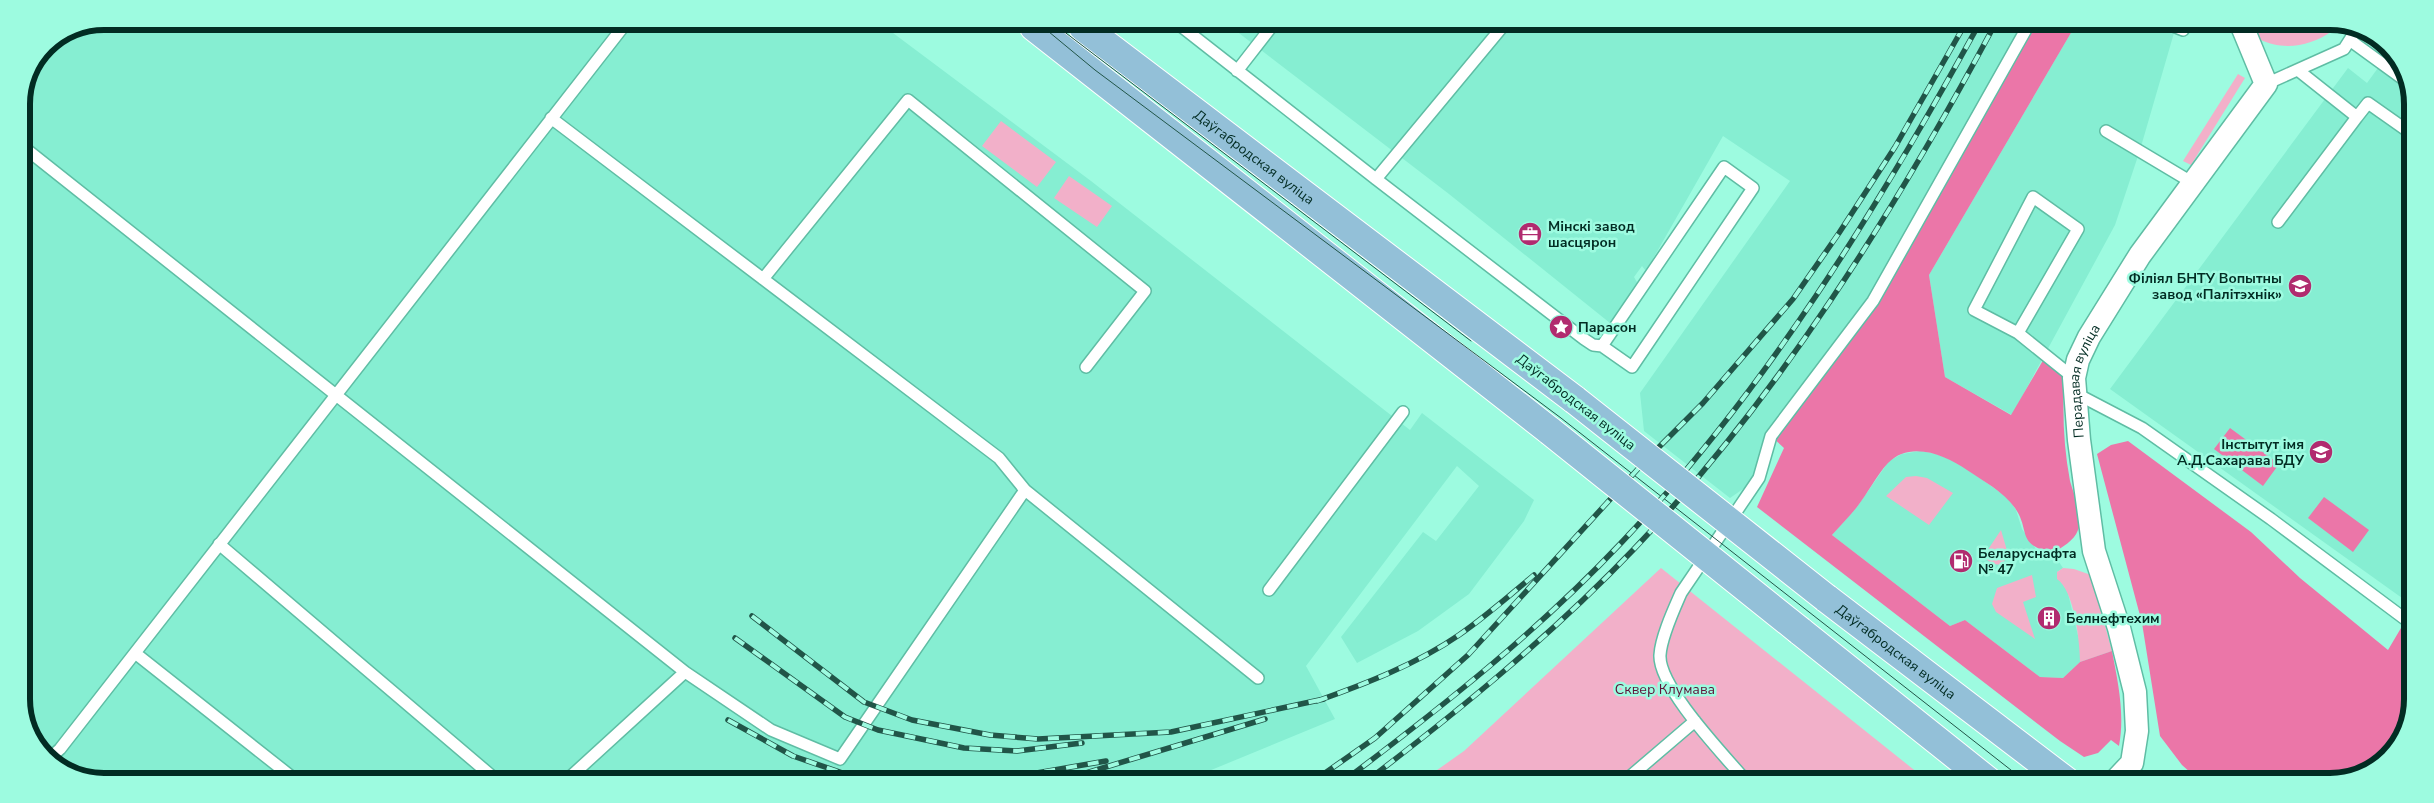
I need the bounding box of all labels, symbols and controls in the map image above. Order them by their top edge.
street label: Даўгабродская вуліца [1190,105,1318,209]
place label: Мінскі завод шасцярон [1548,217,1635,252]
office icon: Мінскі завод шасцярон [1517,221,1543,247]
place label: Філіял БНТУ Вопытны завод «Палітэхнік» [2129,269,2282,304]
school or university icon: Філіял БНТУ Вопытны завод «Палітэхнік» [2287,273,2313,299]
place icon: Парасон [1548,314,1574,340]
place label: Парасон [1578,318,1637,337]
street label: Перадавая вуліца [2064,320,2104,439]
street label: Даўгабродская вуліца [1512,349,1640,455]
place label: Інстытут імя А.Д.Сахарава БДУ [2177,435,2305,470]
school or university icon: Інстытут імя А.Д.Сахарава БДУ [2308,439,2334,465]
place label: Беларуснафта № 47 [1978,544,2077,579]
fuel station icon: Беларуснафта № 47 [1948,548,1974,574]
street label: Даўгабродская вуліца [1832,599,1960,703]
building icon: Белнефтехим [2036,605,2062,631]
place label: Белнефтехим [2066,609,2160,628]
park label: Сквер Клумава [1615,680,1715,699]

